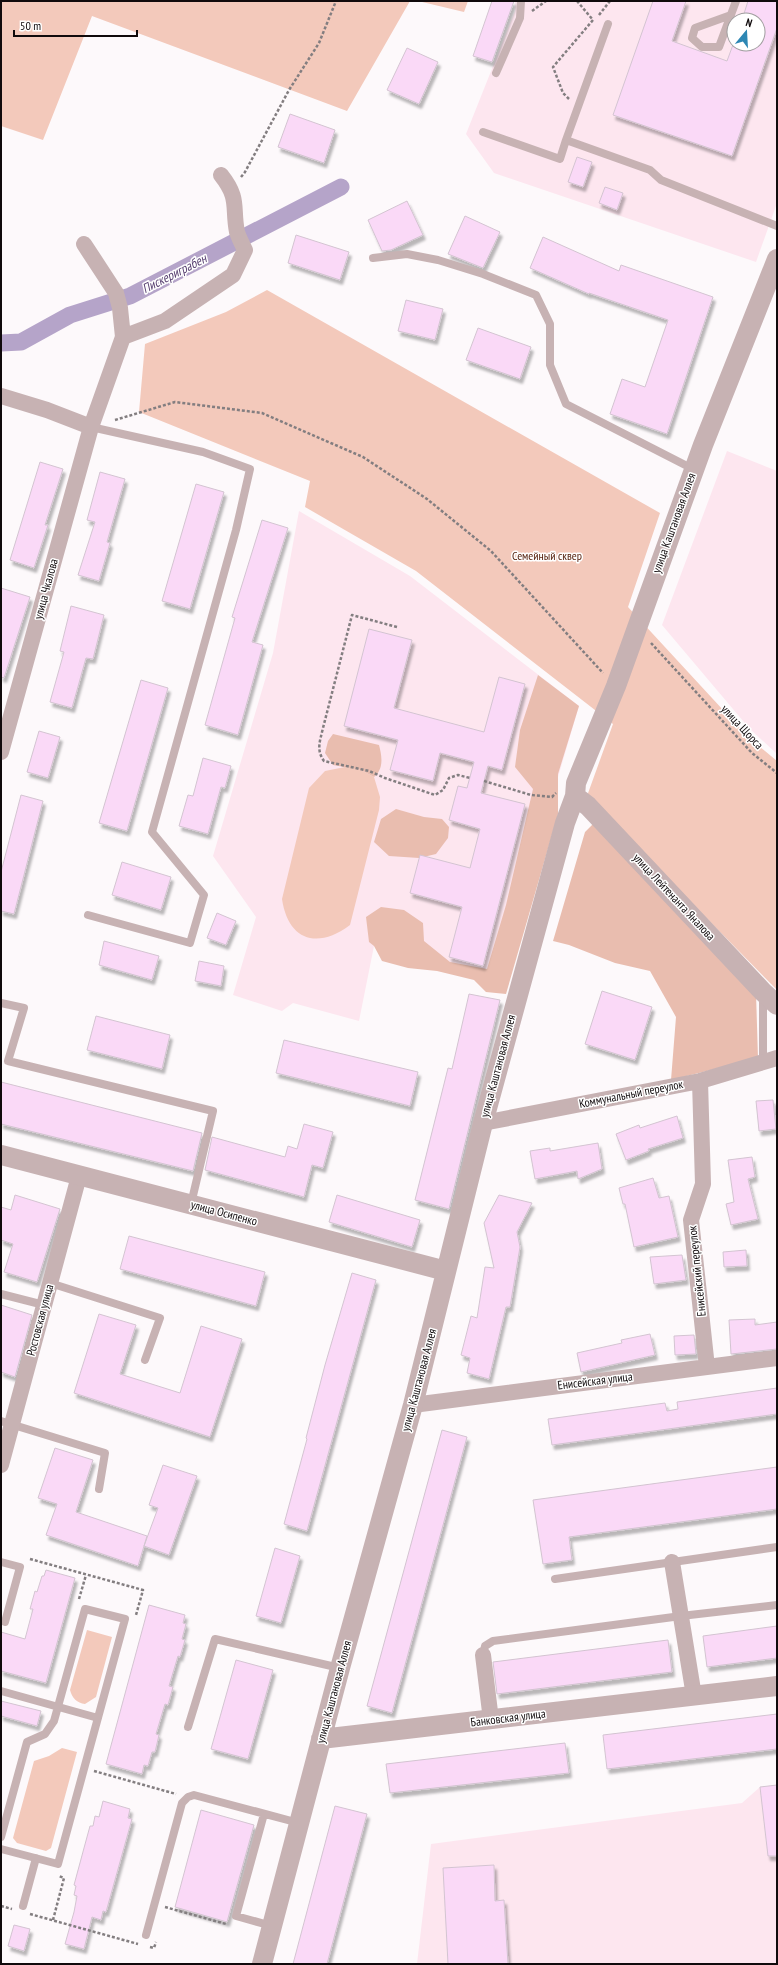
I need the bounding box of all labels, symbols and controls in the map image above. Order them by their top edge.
scale bar [14,12,137,38]
north arrow [726,12,766,52]
text: N [744,15,754,30]
text: 50 m [20,18,41,33]
water label: Пискериграбен [139,249,211,297]
street label: улица Каштановая Аллея [648,470,699,575]
park label: Семейный сквер [512,548,582,563]
street label: улица Чкалова [30,557,61,621]
street label: улица Щорса [718,701,767,752]
street label: улица Лейтенанта Яналова [630,850,719,943]
street label: улица Каштановая Аллея [477,1013,519,1119]
street label: Коммунальный переулок [578,1076,685,1111]
street label: улица Осипенко [189,1196,259,1229]
street label: Енисейский переулок [684,1225,709,1317]
street label: Ростовская улица [23,1282,56,1357]
street label: улица Каштановая Аллея [398,1327,440,1433]
street label: Енисейская улица [557,1368,633,1393]
street label: улица Каштановая Аллея [313,1639,355,1745]
street label: Банковская улица [470,1705,546,1730]

